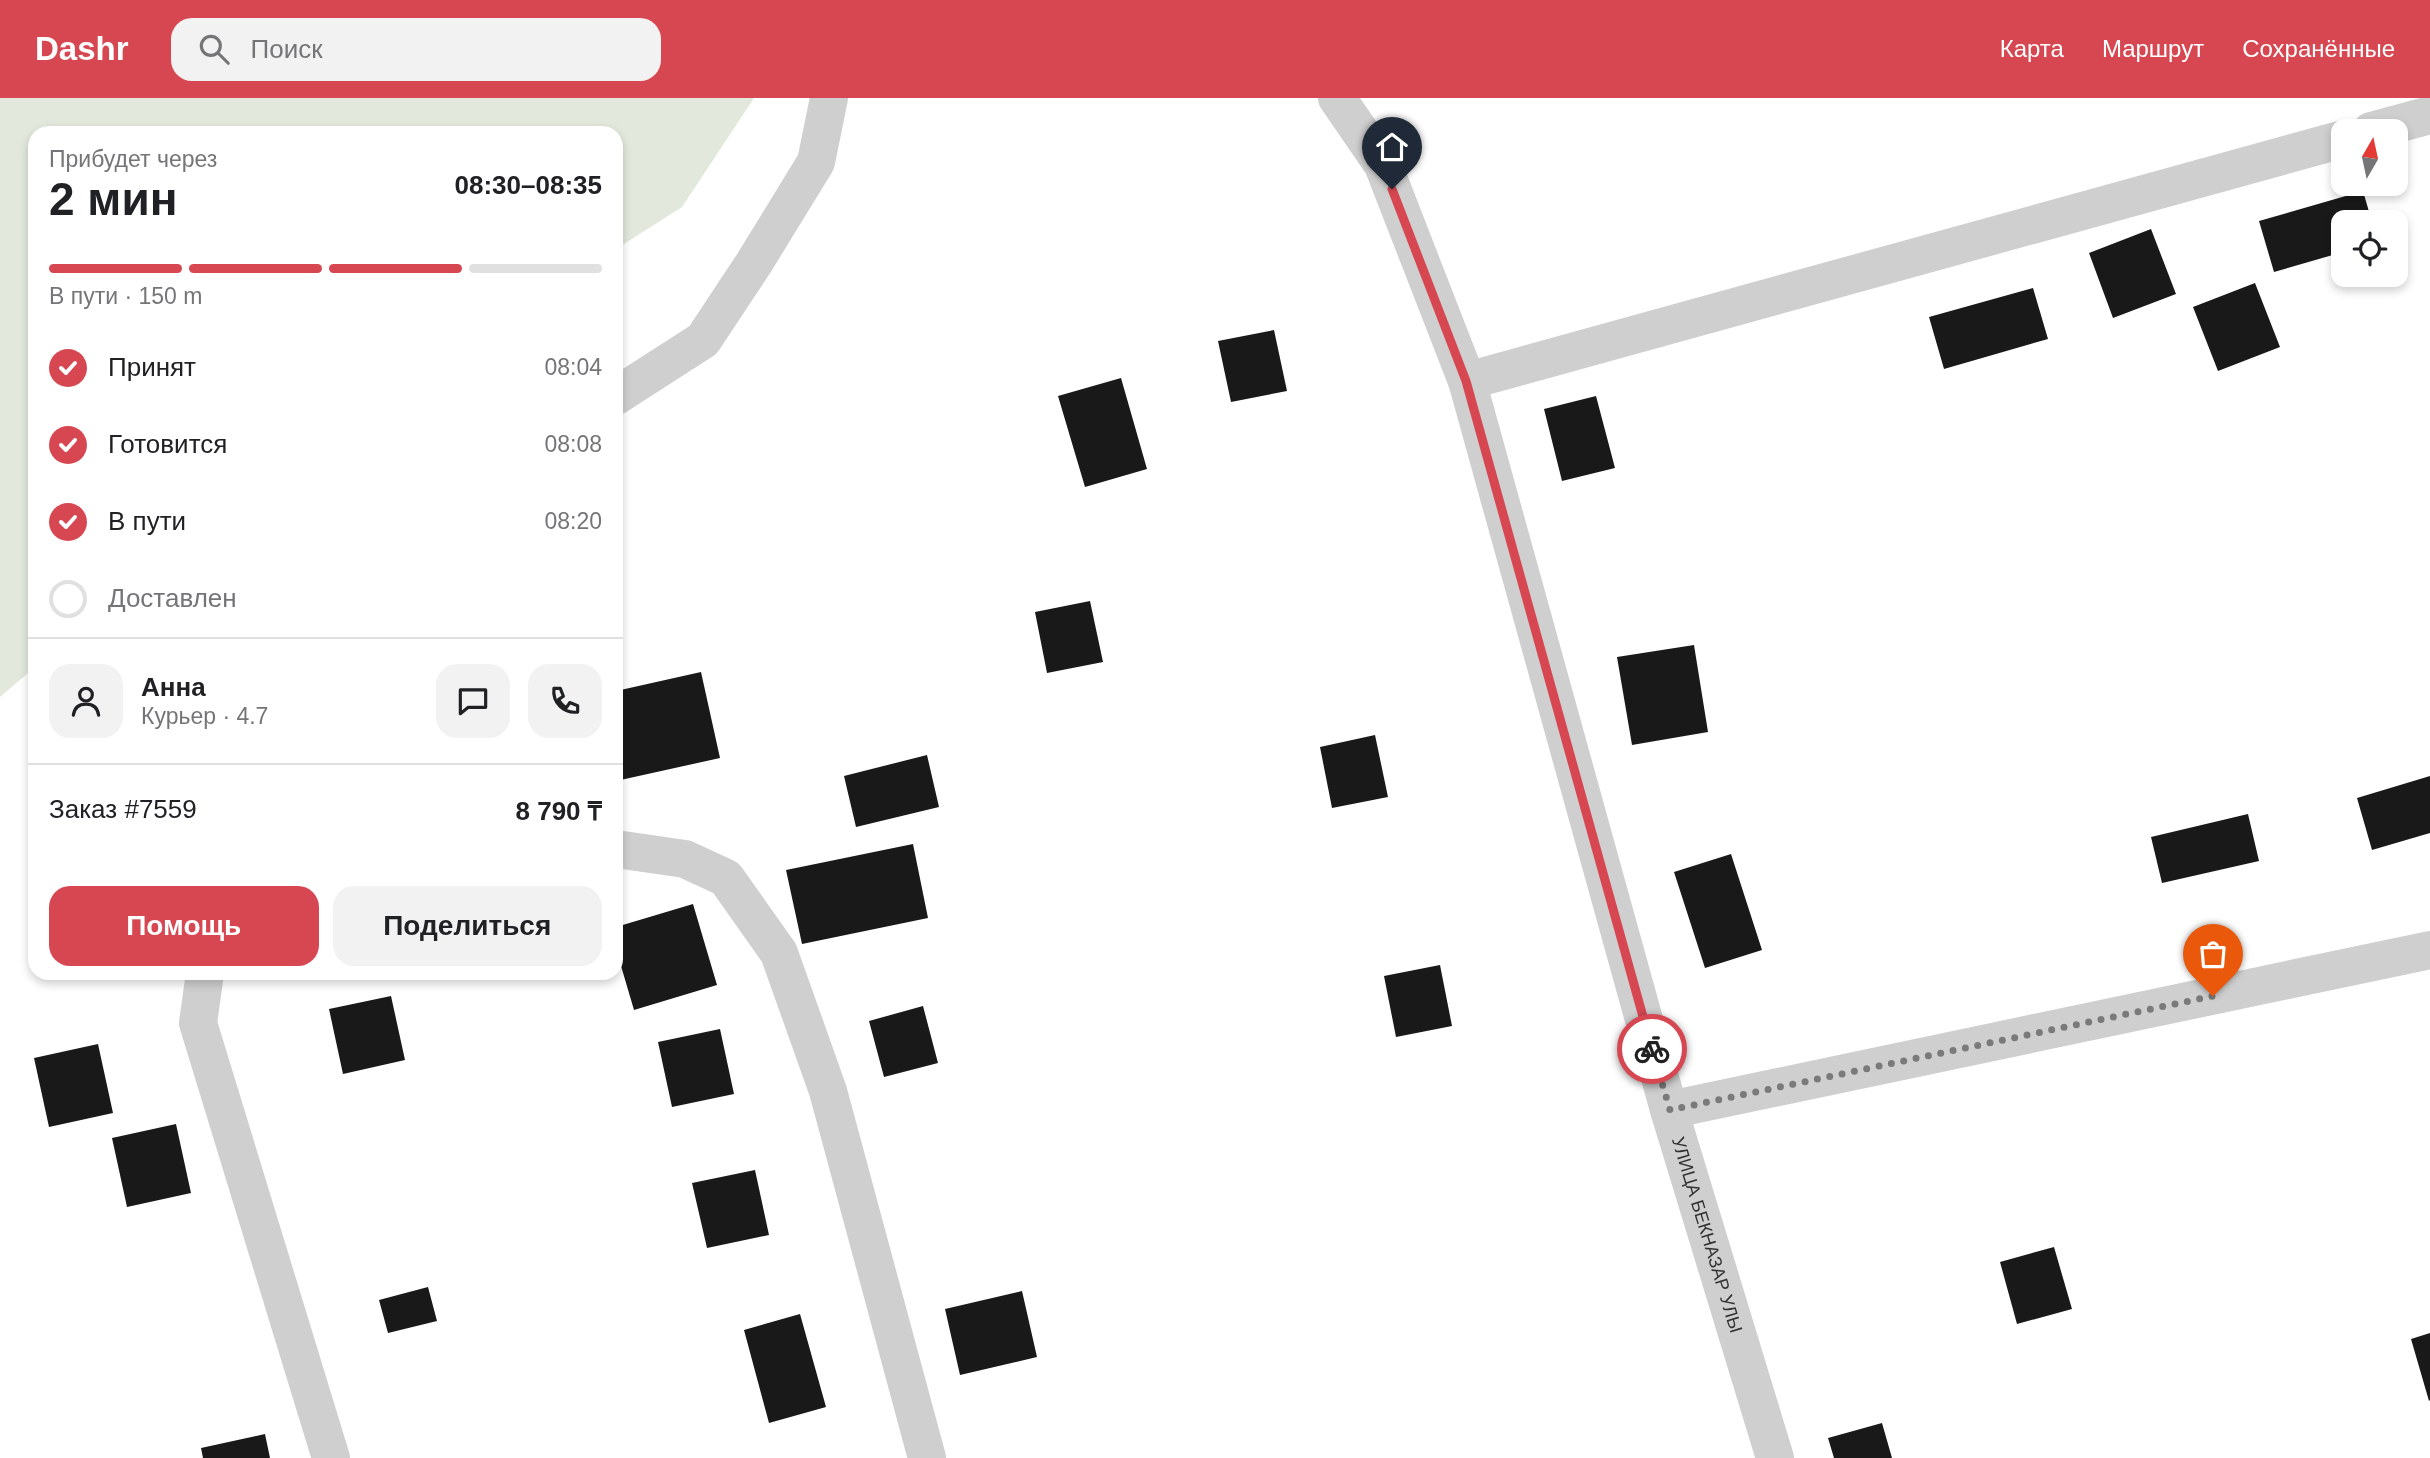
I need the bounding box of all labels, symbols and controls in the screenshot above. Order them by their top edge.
search box [171,18,661,81]
text: Dashr [35,30,129,67]
icon: search [195,30,233,68]
text: Поиск [251,34,323,64]
text: Карта [2000,35,2064,62]
text: Маршрут [2102,35,2204,62]
text: Сохранённые [2242,35,2395,62]
pin [1362,117,1422,189]
north arrow [2331,119,2408,196]
map controls [2331,119,2408,287]
icon: home [1373,128,1411,166]
text: Прибудет через [49,146,217,172]
text: 08:30–08:35 [455,170,602,200]
text: 2 мин [49,173,177,225]
button: locate [2331,210,2408,287]
text: В пути · 150 m [49,283,202,309]
icon: check [49,349,87,387]
text: Принят [108,352,196,382]
text: 08:04 [544,354,602,380]
icon: check [49,426,87,464]
text: Готовится [108,429,227,459]
text: 08:08 [544,431,602,457]
icon: check [49,503,87,541]
text: В пути [108,506,186,536]
text: 08:20 [544,508,602,534]
text: Доставлен [108,583,237,613]
button: person [49,664,123,738]
button: chat [436,664,510,738]
button: phone [528,664,602,738]
text: Анна [141,672,206,702]
text: Курьер · 4.7 [141,703,268,729]
text: Заказ #7559 [49,794,197,824]
text: 8 790 ₸ [516,796,602,826]
button: Помощь [49,886,319,966]
button: Поделиться [333,886,602,966]
pin [2183,924,2243,996]
icon: bag [2194,935,2232,973]
courier [1617,1014,1687,1084]
icon: bike [1633,1030,1671,1068]
street label: УЛИЦА БЕКНАЗАР УЛЫ [1668,1135,1746,1335]

